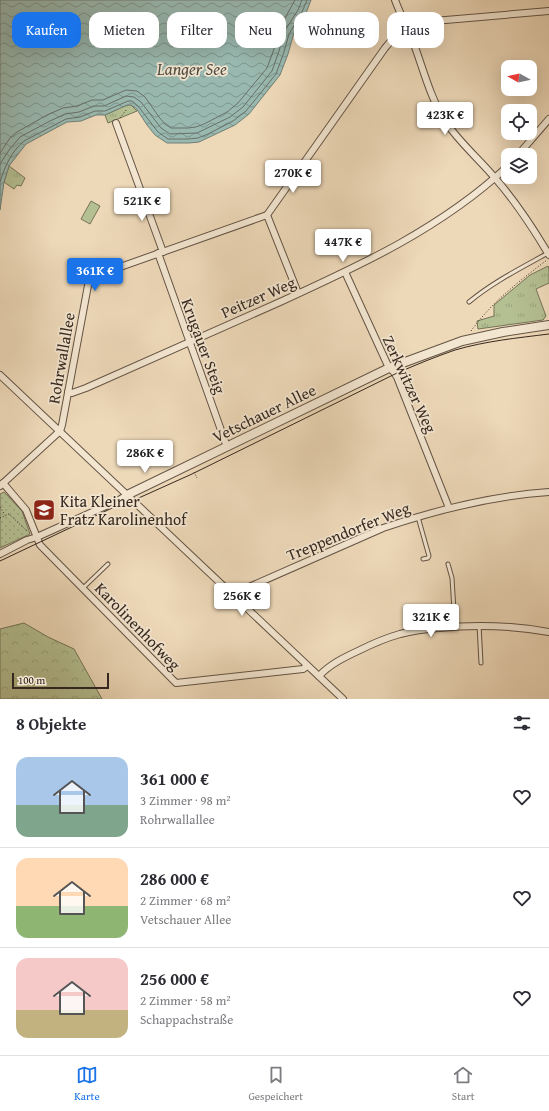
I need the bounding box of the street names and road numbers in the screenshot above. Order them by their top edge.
street label: Peitzer Weg [217,270,299,324]
street label: Krugauer Steig [176,295,232,397]
street label: Rohrwallallee [41,311,81,405]
street label: Zerkwitzer Weg [377,331,443,437]
street label: Vetschauer Allee [208,378,320,448]
street label: Treppendorfer Weg [283,495,413,567]
street label: Karolinenhofweg [89,576,187,676]

